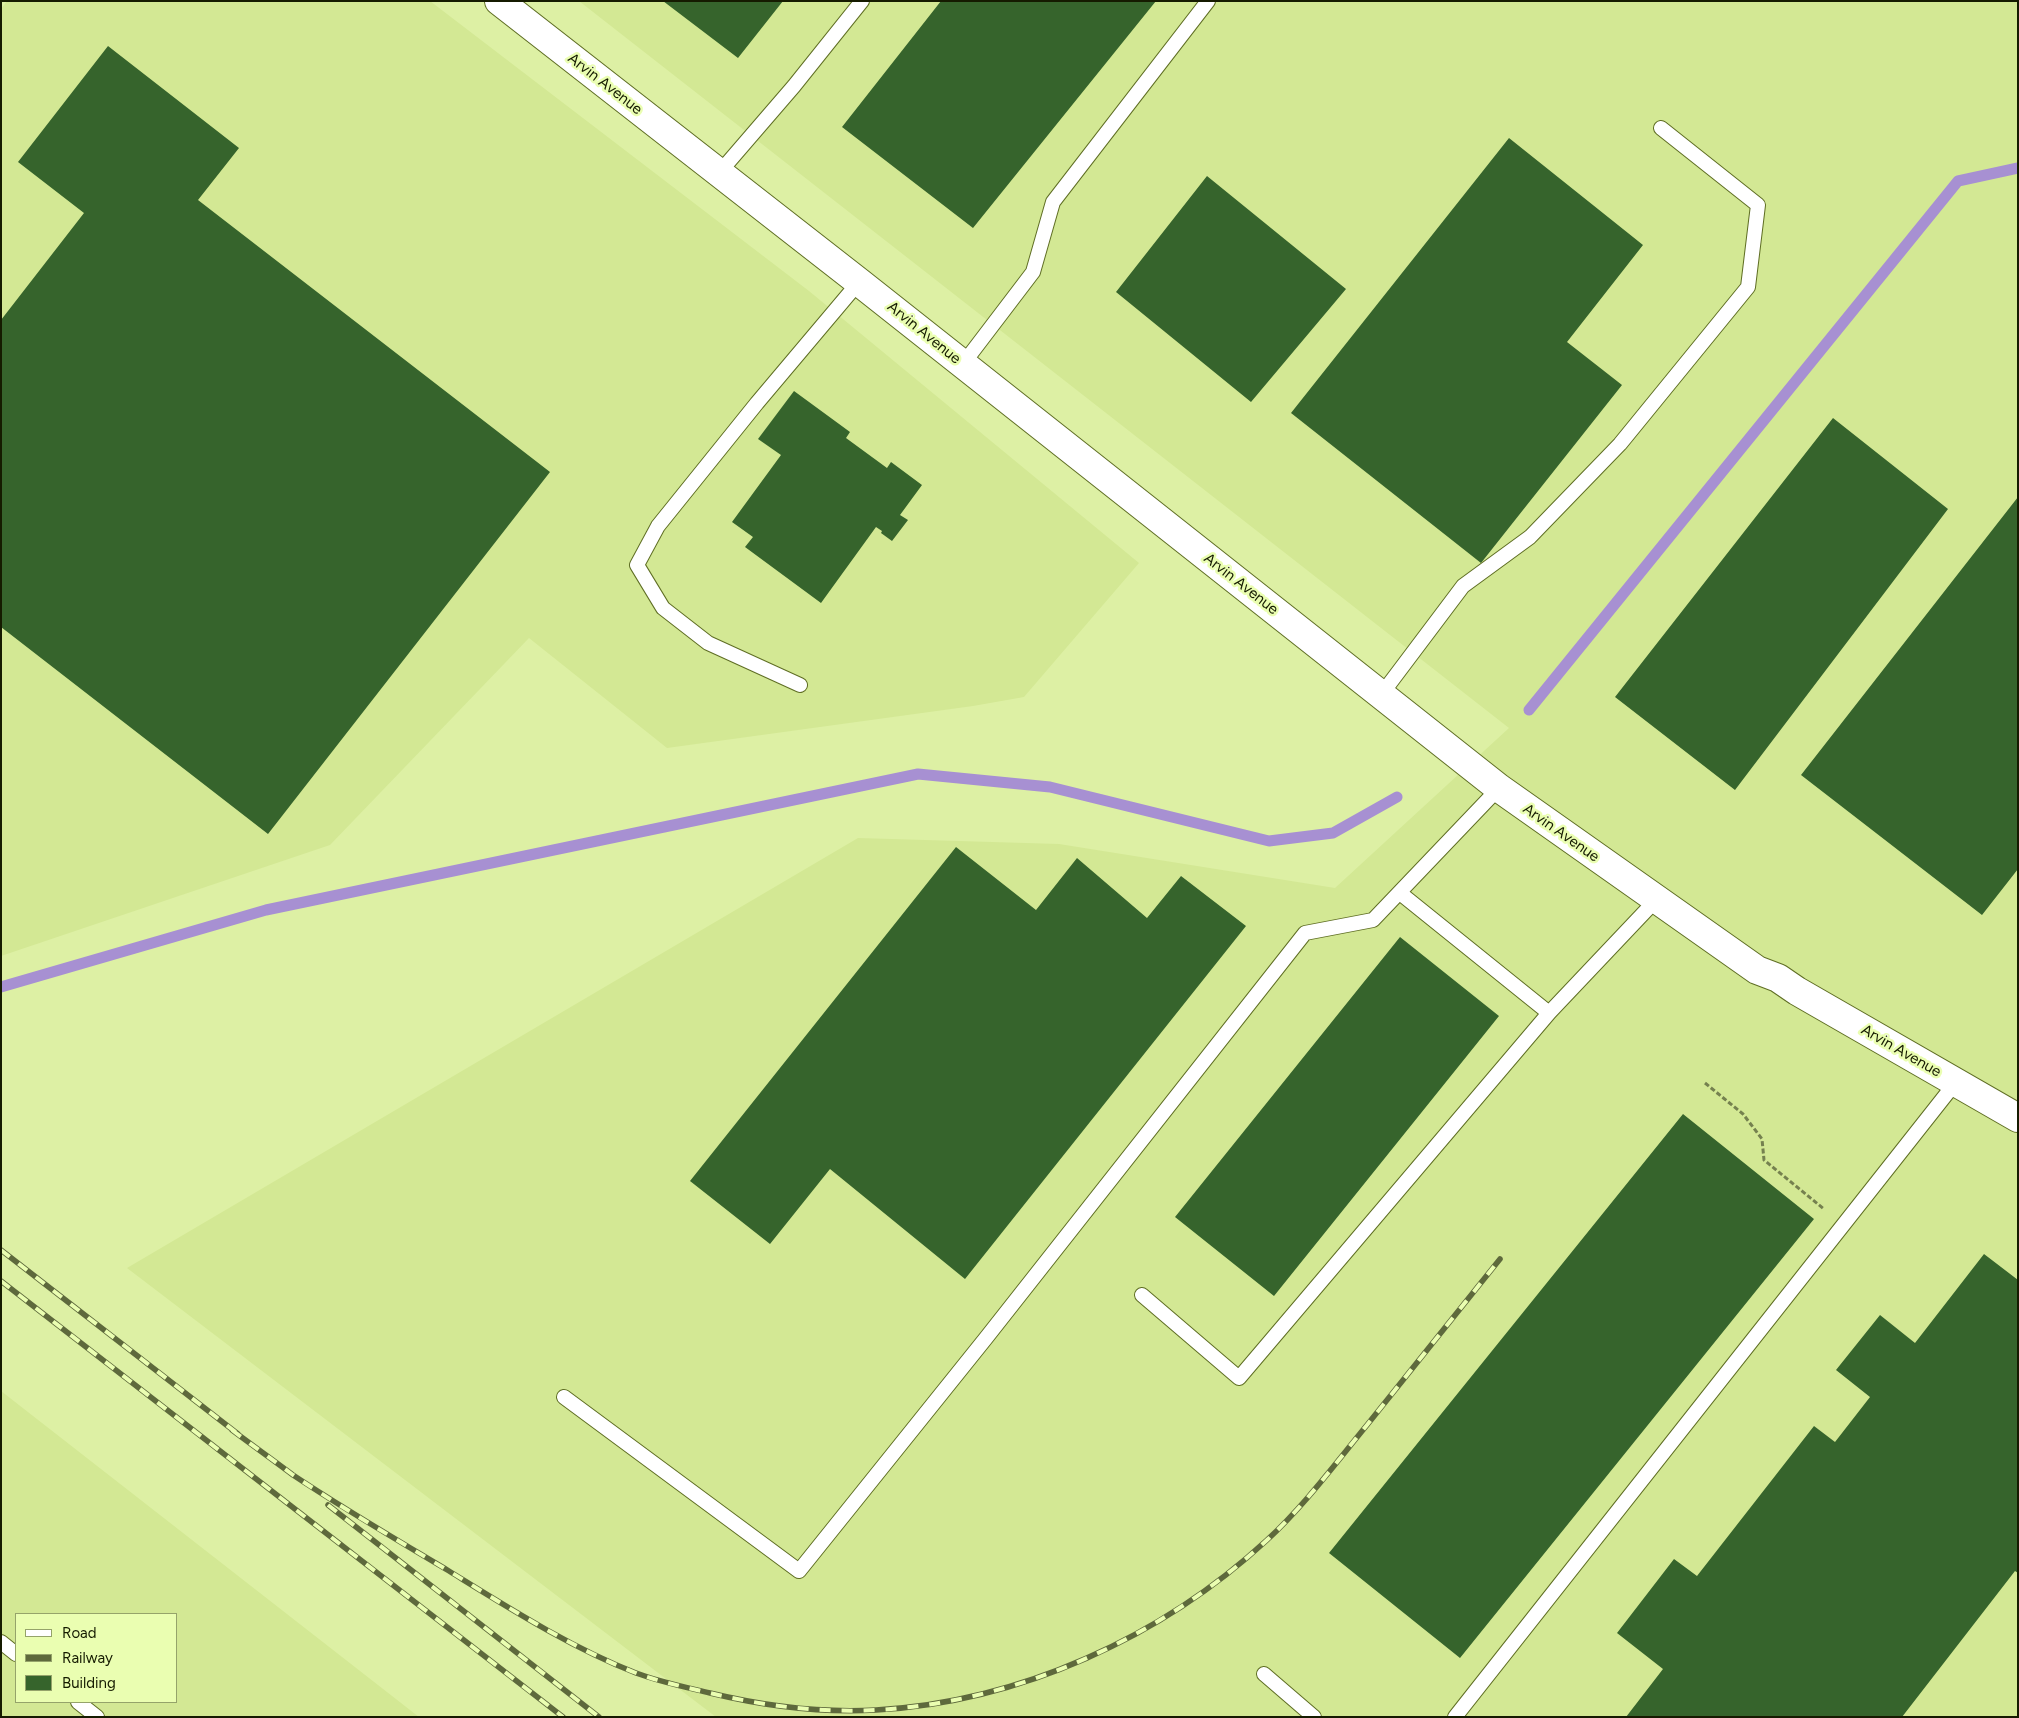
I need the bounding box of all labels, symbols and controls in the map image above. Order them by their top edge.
street label: Arvin Avenue [564,49,646,119]
street label: Arvin Avenue [884,298,964,368]
street label: Arvin Avenue [1200,549,1282,619]
street label: Arvin Avenue [1519,800,1603,866]
street label: Arvin Avenue [1858,1021,1944,1081]
legend [15,1613,178,1703]
text: Road [62,1624,97,1642]
text: Railway [62,1649,113,1667]
text: Building [62,1674,116,1692]

